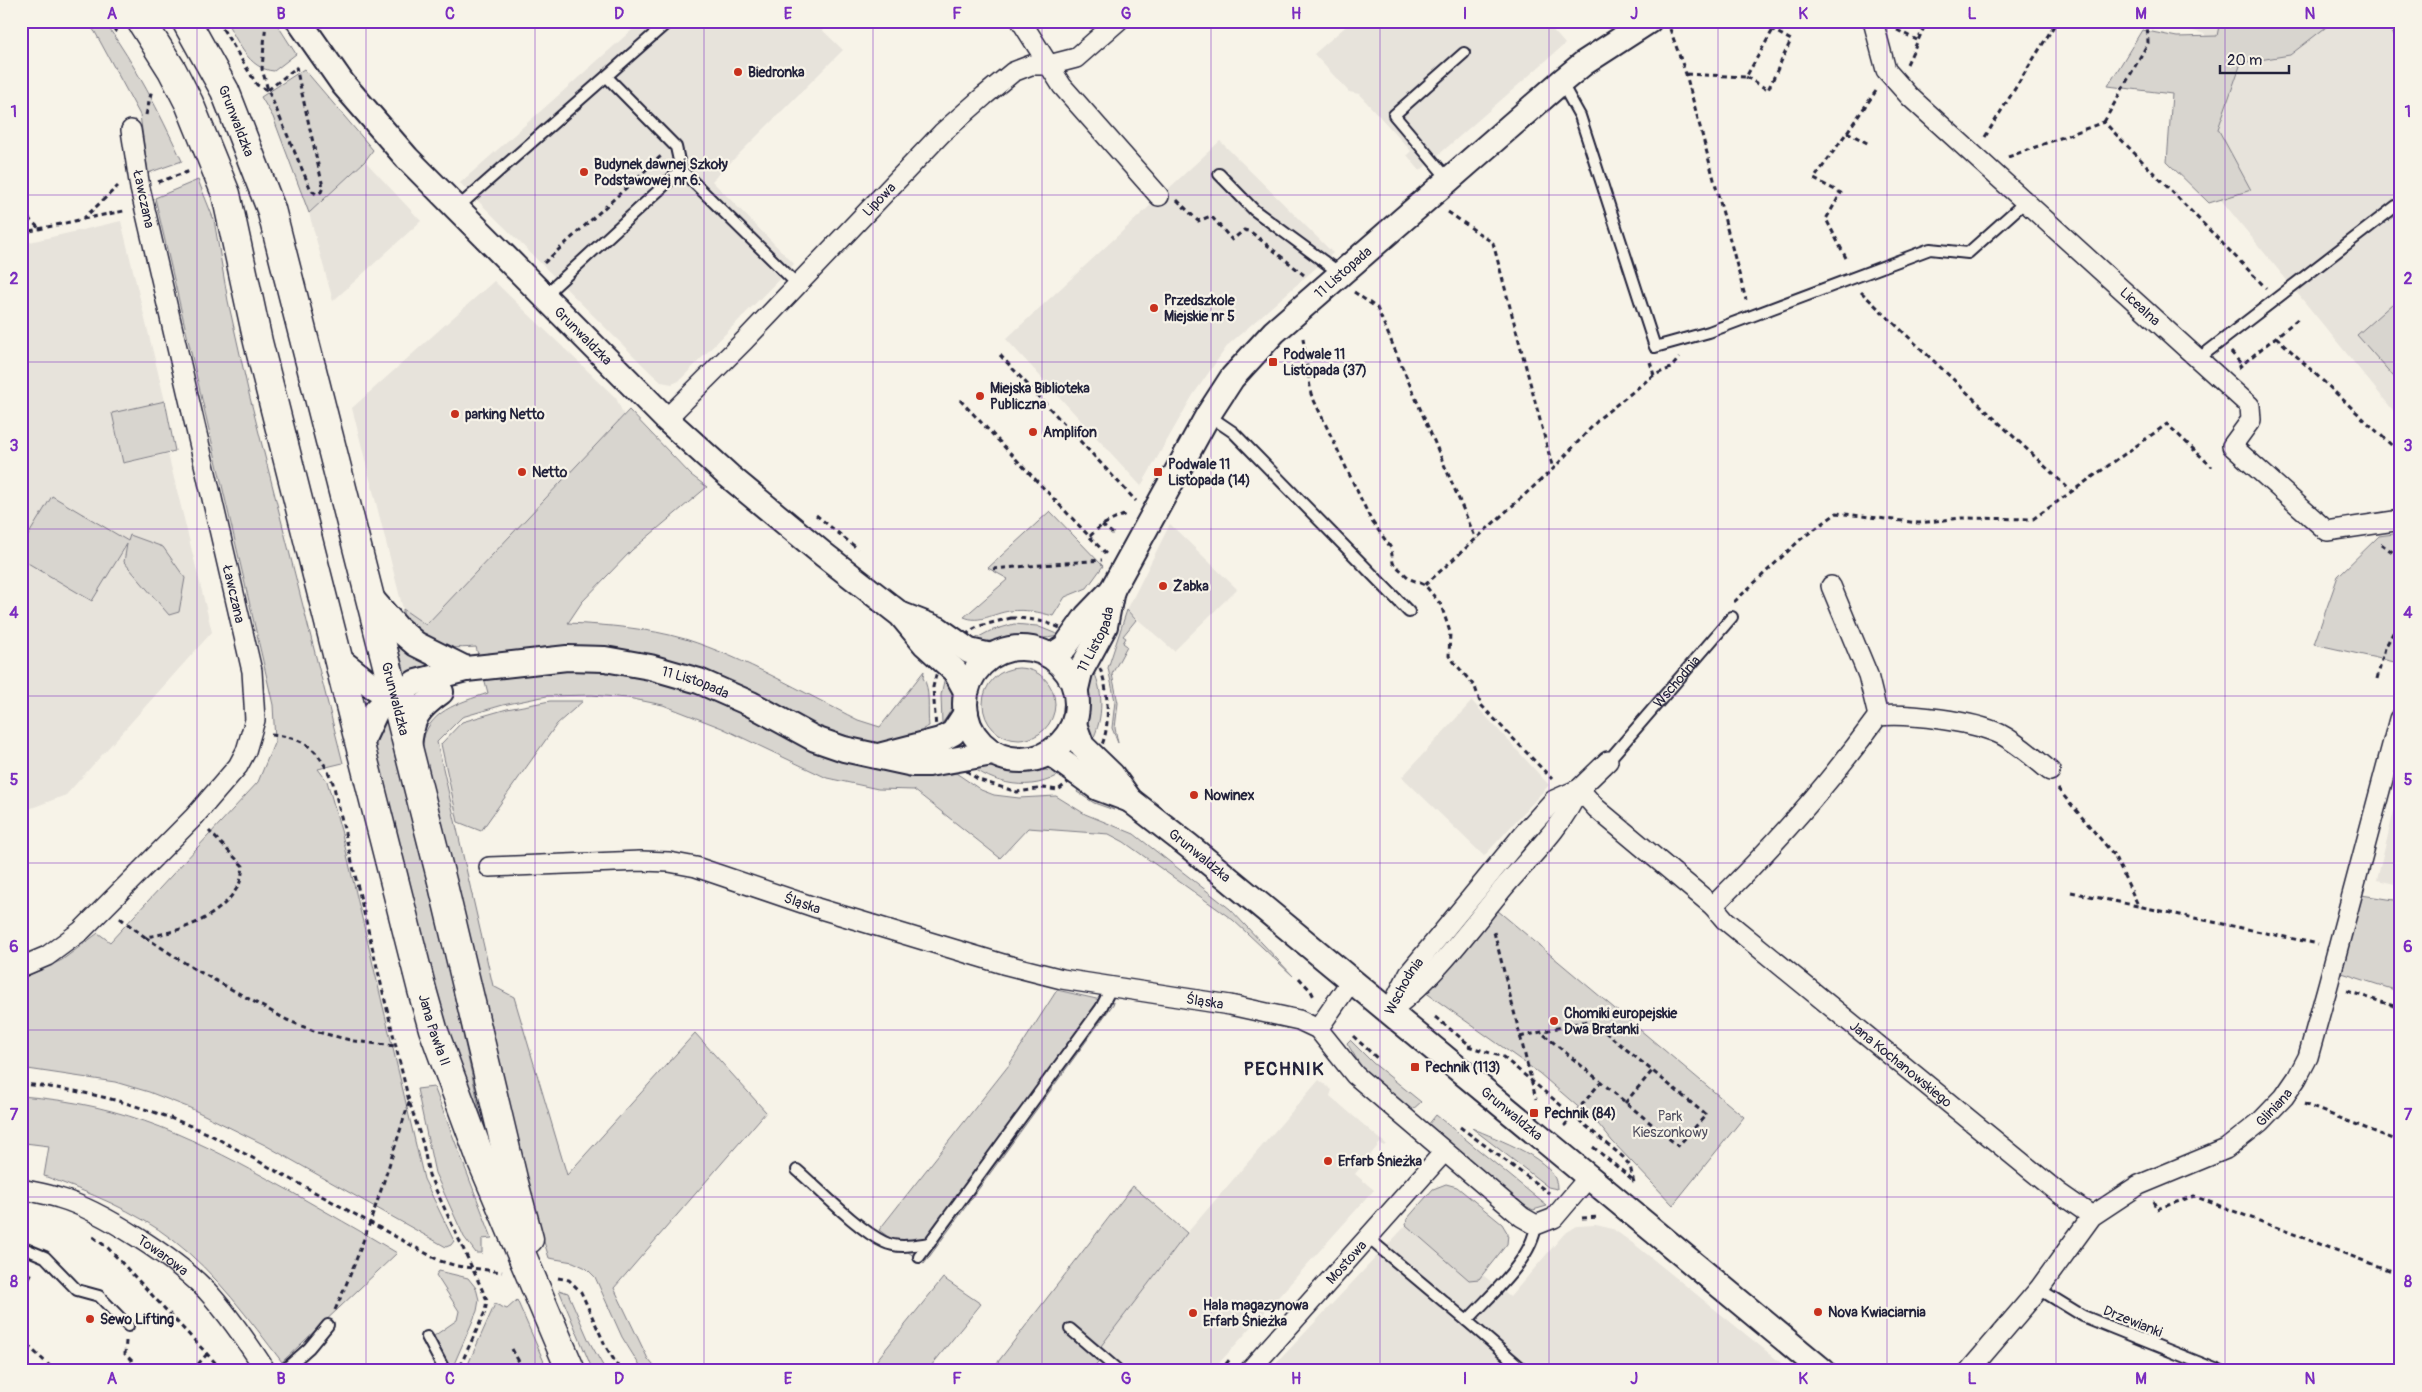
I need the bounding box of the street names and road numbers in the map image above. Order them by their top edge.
street label: Grunwaldzka [214,82,258,159]
street label: Ławczana [129,168,158,230]
street label: Lipowa [859,179,899,220]
street label: 11 Listopada [1311,243,1375,302]
street label: Licealna [2116,284,2164,329]
street label: Grunwaldzka [550,303,615,369]
street label: Ławczana [218,563,248,625]
street label: 11 Listopada [1074,605,1118,675]
street label: Wschodnia [1650,652,1704,711]
street label: Grunwaldzka [378,660,413,737]
street label: 11 Listopada [660,663,732,702]
street label: Grunwaldzka [1165,825,1234,886]
street label: Śląska [782,889,823,918]
street label: Wschodnia [1381,954,1427,1018]
street label: Śląska [1185,989,1225,1013]
street label: Jana Pawła II [415,992,454,1068]
street label: Jana Kochanowskiego [1846,1017,1956,1111]
street label: Grunwaldzka [1477,1083,1546,1144]
street label: Gliniana [2252,1086,2296,1130]
street label: Towarowa [134,1231,192,1280]
street label: Mostowa [1323,1237,1370,1288]
street label: Drzewianki [2101,1302,2165,1341]

